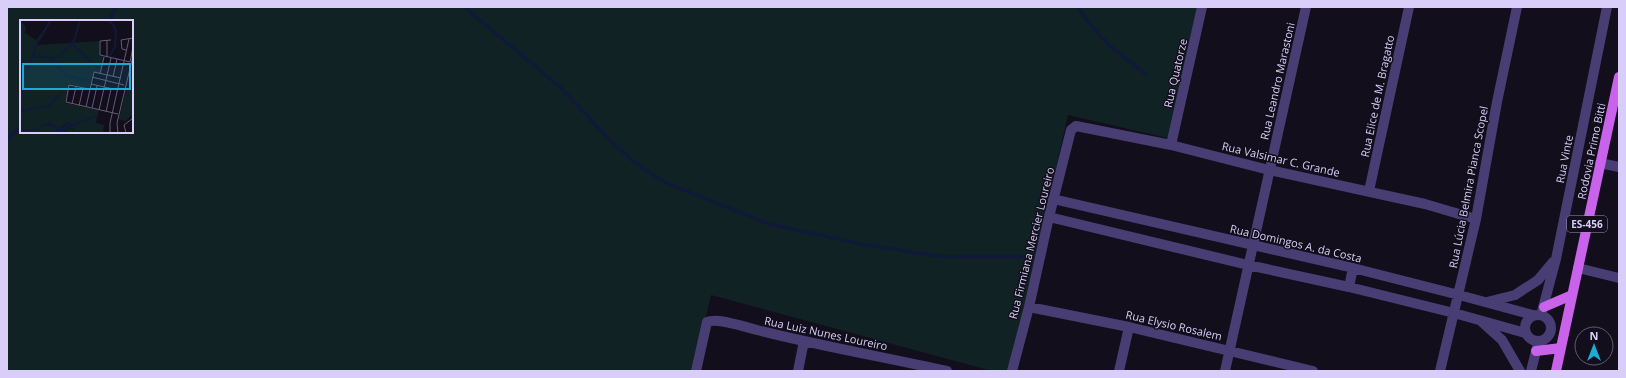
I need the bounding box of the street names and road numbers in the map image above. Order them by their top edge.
street label: Rua Leandro Marastoni [1256,21,1298,141]
street label: Rua Elice de M. Bragatto [1357,33,1397,158]
street label: Rua Quatorze [1160,37,1190,109]
street label: Rodovia Primo Bitti [1573,101,1609,201]
street label: Rua Lúcia Belmira Pianca Scopel [1445,105,1491,269]
street label: Rua Vinte [1552,134,1576,184]
street label: Rua Valsimar C. Grande [1221,138,1341,180]
street label: Rua Firmiana Mercier Loureiro [1005,165,1057,321]
road number: ES-456 [1567,216,1607,232]
street label: Rua Domingos A. da Costa [1229,221,1363,265]
street label: Rua Elysio Rosalem [1124,307,1224,343]
street label: Rua Luiz Nunes Loureiro [763,313,889,353]

